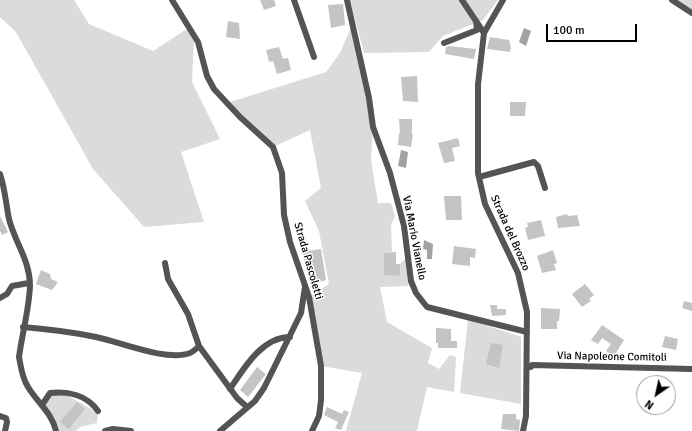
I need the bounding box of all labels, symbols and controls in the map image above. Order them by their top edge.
scale bar [548,16,639,42]
text: 100 m [553,23,585,38]
street label: Strada del Brozzo [487,193,533,273]
street label: Via Mario Vianello [399,195,429,281]
street label: Strada Pascoletti [291,221,325,301]
street label: Via Napoleone Comitoli [557,349,667,365]
north arrow [636,375,676,415]
text: N [643,397,656,412]

